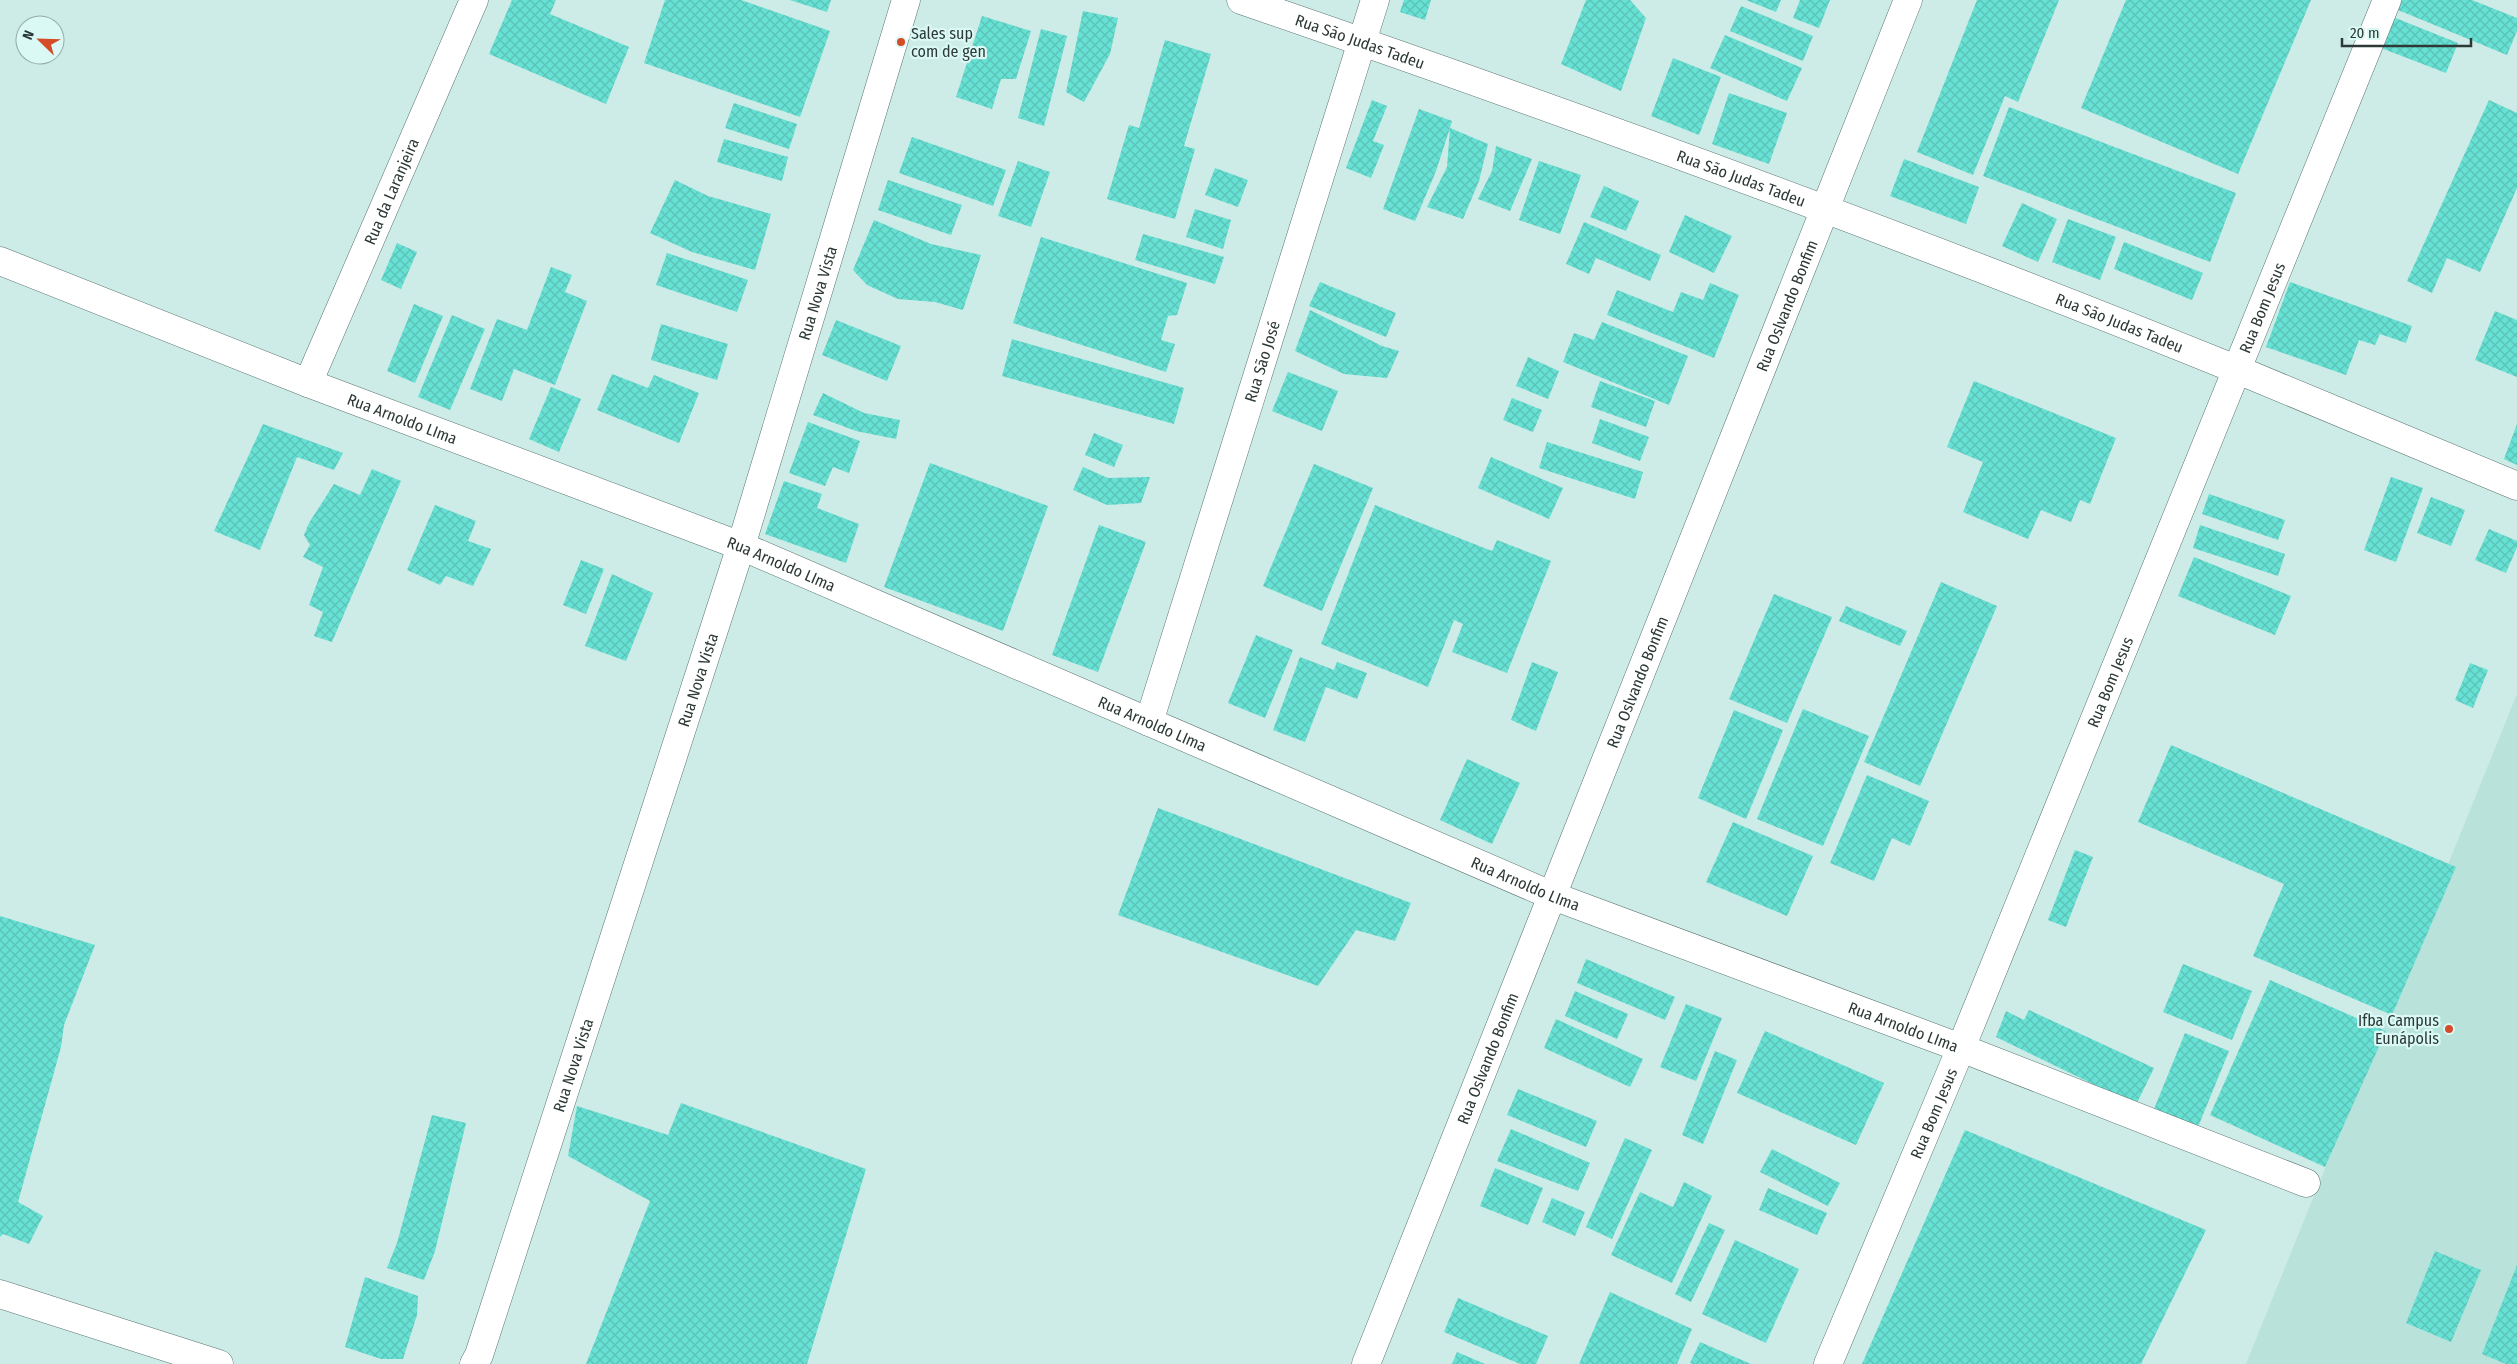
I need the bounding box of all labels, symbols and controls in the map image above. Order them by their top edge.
street label: Rua São Judas Tadeu [1293,10,1427,73]
north arrow [15,15,65,65]
scale bar [2342,15,2471,47]
place label: Sales sup com de gen [911,24,986,61]
text: 20 m [2350,24,2380,42]
text: N [19,28,38,42]
marker: Sales sup com de gen [895,36,907,48]
street label: Rua da Laranjeira [360,135,423,247]
street label: Rua São Judas Tadeu [1674,146,1808,210]
street label: Rua Oslvando Bonfim [1752,237,1821,374]
street label: Rua Nova Vista [794,243,841,342]
street label: Rua Bom Jesus [2235,259,2289,356]
street label: Rua São Judas Tadeu [2053,289,2186,356]
street label: Rua São José [1240,318,1284,404]
street label: Rua Arnoldo LIma [345,389,460,448]
street label: Rua Arnoldo LIma [725,532,839,595]
street label: Rua Oslvando Bonfim [1602,613,1672,750]
street label: Rua Nova Vista [674,630,722,729]
street label: Rua Bom Jesus [2083,634,2137,730]
street label: Rua Arnoldo LIma [1095,692,1210,755]
street label: Rua Arnoldo LIma [1468,852,1583,915]
street label: Rua Oslvando Bonfim [1453,990,1522,1127]
street label: Rua Arnoldo LIma [1846,997,1961,1056]
place label: Ifba Campus Eunápolis [2358,1011,2439,1048]
street label: Rua Nova Vista [549,1016,597,1114]
marker: Ifba Campus Eunápolis [2443,1023,2455,1035]
street label: Rua Bom Jesus [1906,1065,1961,1161]

